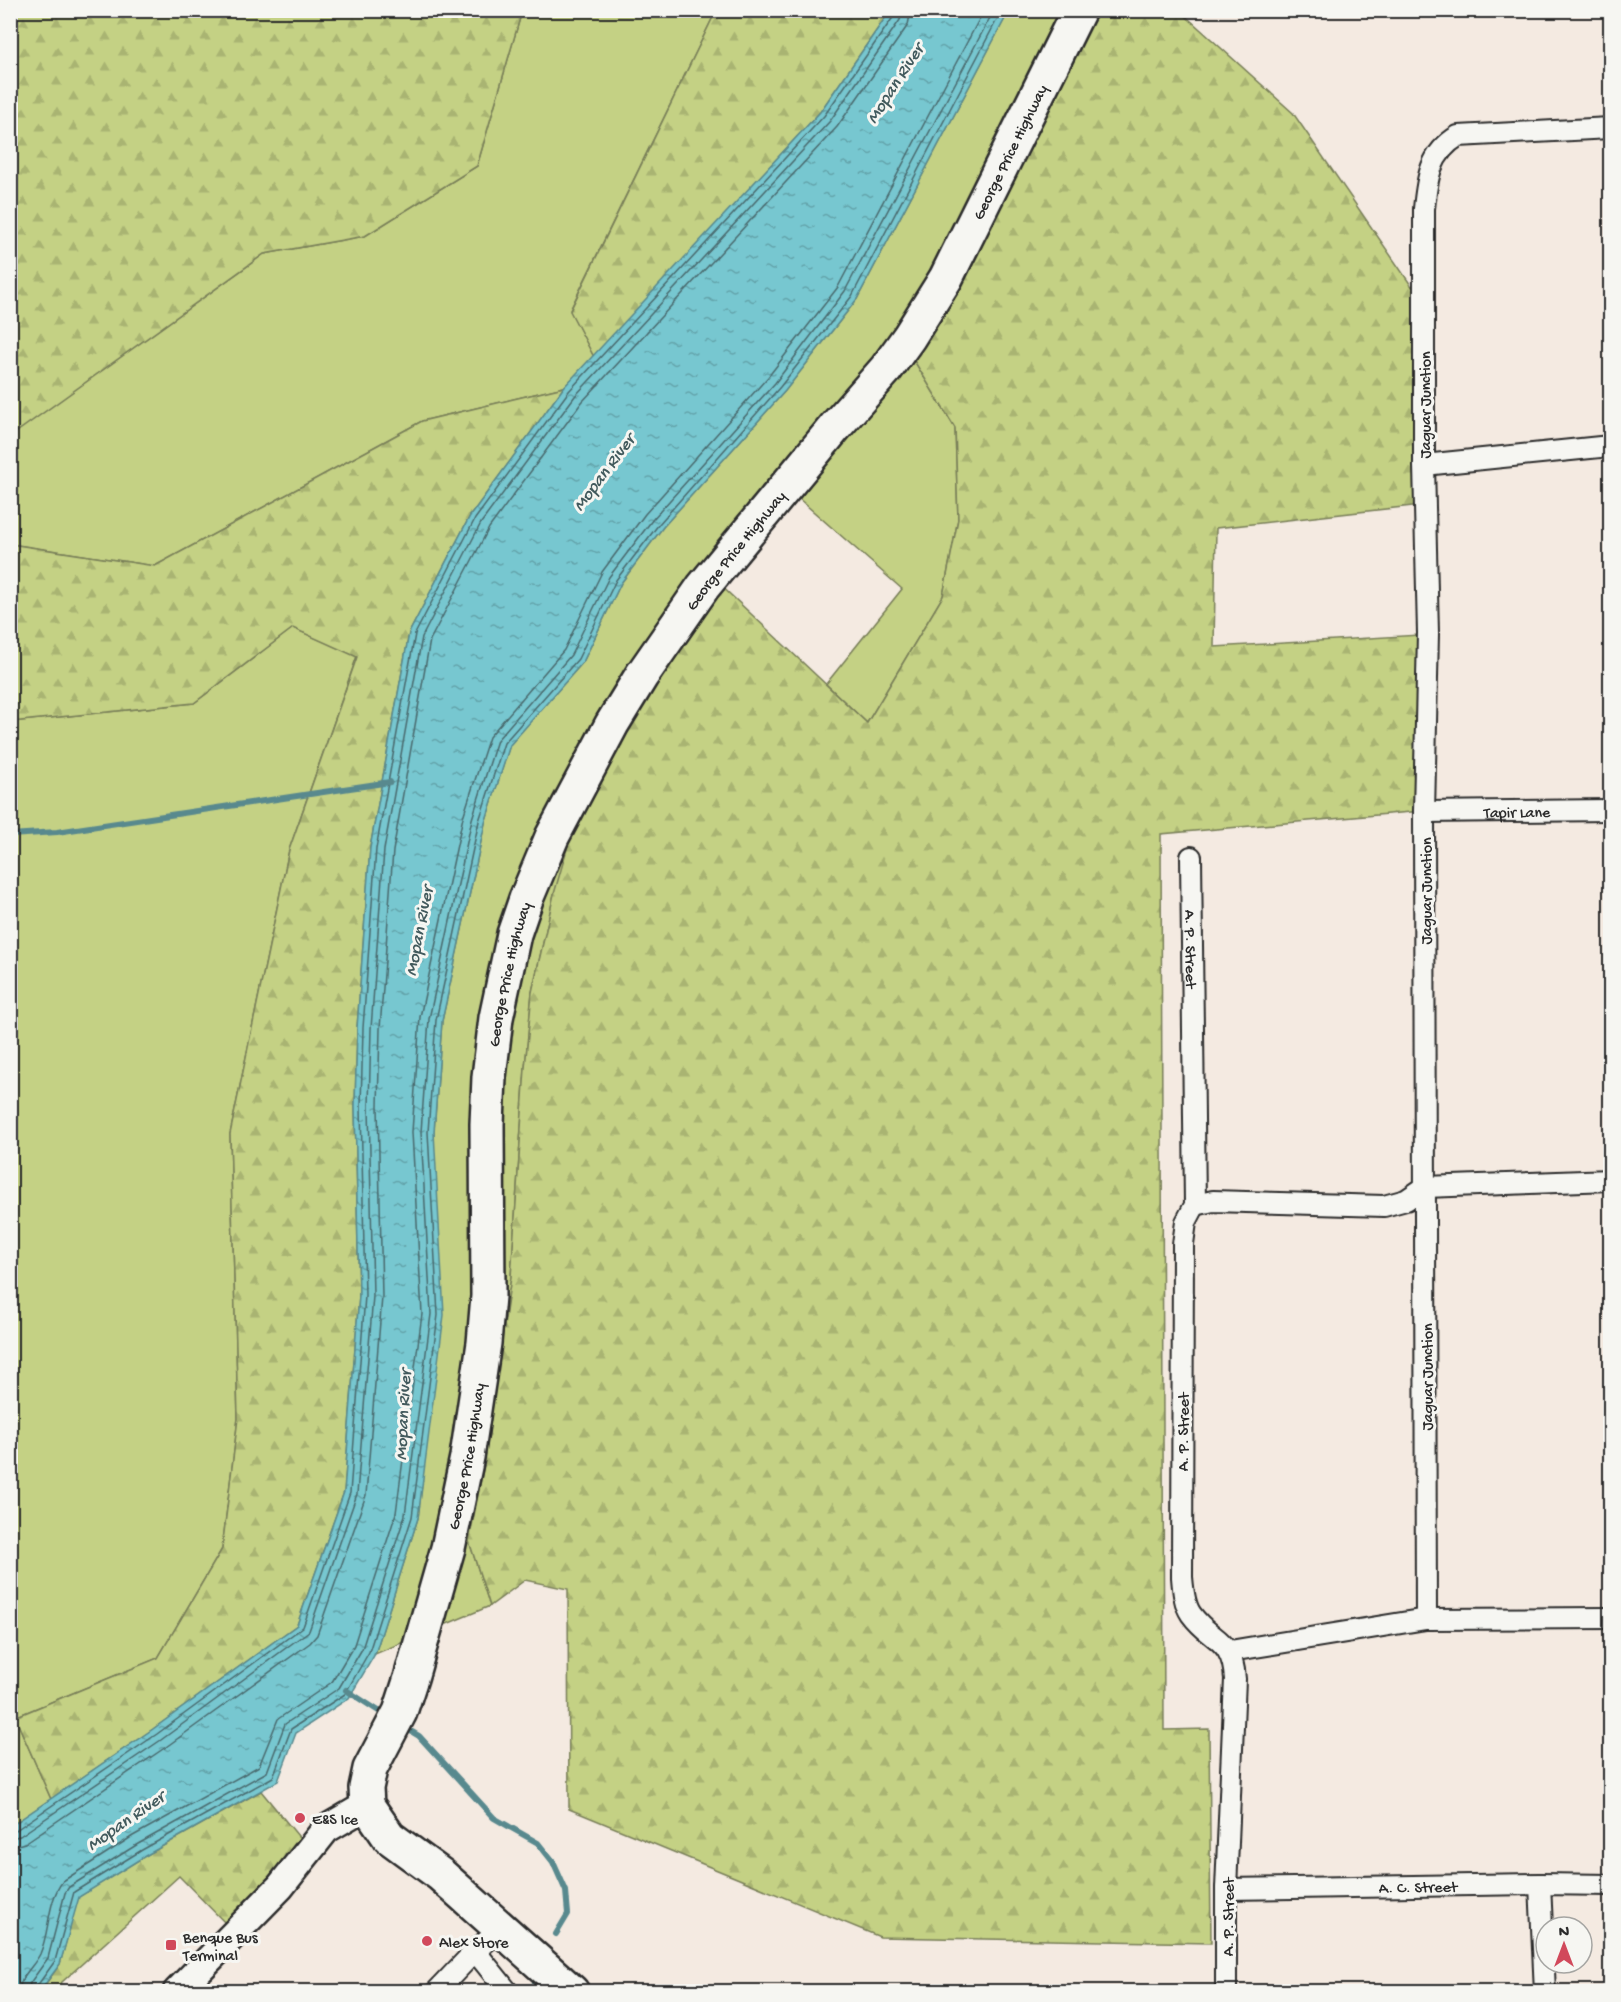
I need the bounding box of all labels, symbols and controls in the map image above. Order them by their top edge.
water label: Mopan River [863,38,932,128]
street label: George Price Highway [970,82,1053,224]
street label: Jaguar Junction [1418,351,1437,459]
water label: Mopan River [569,428,643,516]
street label: George Price Highway [684,488,791,615]
street label: Tapir Lane [1483,805,1551,824]
street label: Jaguar Junction [1419,837,1438,945]
water label: Mopan River [402,882,440,978]
street label: George Price Highway [487,900,537,1048]
street label: A. P. Street [1179,910,1199,990]
street label: Jaguar Junction [1420,1323,1439,1431]
water label: Mopan River [392,1366,418,1461]
street label: George Price Highway [446,1382,491,1532]
street label: A. P. Street [1176,1391,1195,1471]
water label: Mopan River [83,1785,172,1857]
marker: E&S Ice [293,1811,307,1825]
place label: E&S Ice [312,1812,359,1831]
street label: A. P. Street [1221,1876,1240,1956]
street label: A. C. Street [1379,1879,1459,1900]
north arrow [1534,1915,1594,1975]
text: N [1559,1924,1570,1943]
place label: Benque Bus Terminal [182,1930,259,1967]
marker: Alex Store [420,1934,434,1948]
place label: Alex Store [439,1935,509,1954]
marker: Benque Bus Terminal [164,1938,178,1952]

